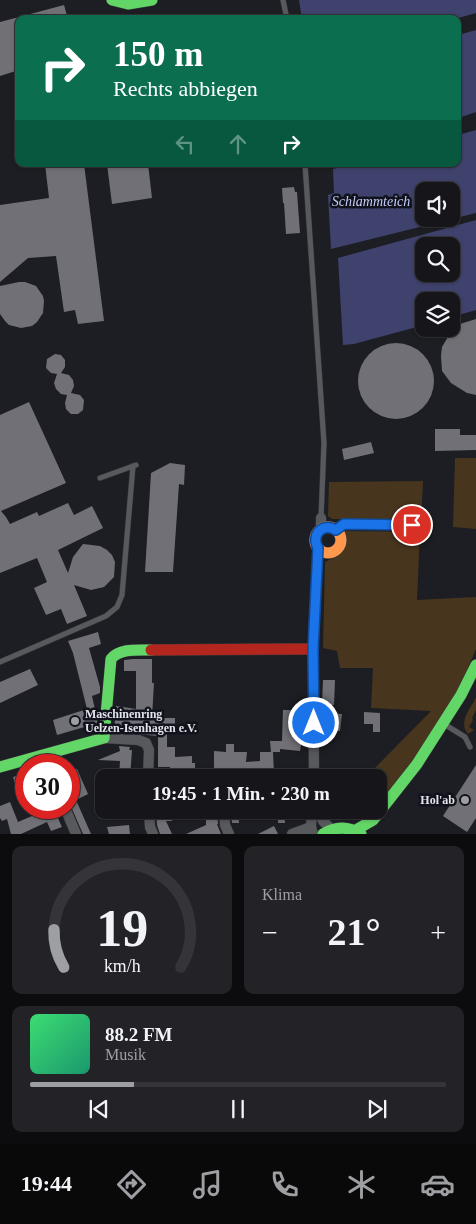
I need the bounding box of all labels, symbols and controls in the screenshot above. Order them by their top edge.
icon: right [30,35,95,100]
text: 150 m [113,35,203,74]
text: Rechts abbiegen [113,76,258,101]
icon: left [171,130,199,158]
icon: ahead [224,130,252,158]
icon: right [277,130,305,158]
map controls [415,182,460,337]
button: sound [415,182,460,227]
water label: Schlammteich [332,194,410,209]
button: search [415,237,460,282]
button: layers [415,292,460,337]
pin [391,504,433,546]
icon: arrive [398,511,426,539]
position arrow [287,696,339,748]
place label: Maschinenring Uelzen-Isenhagen e.V. [85,707,197,735]
marker: Maschinenring Uelzen-Isenhagen e.V. [69,715,81,727]
speed limit sign: 30 [15,754,80,819]
text: 19:45 · 1 Min. · 230 m [152,783,330,804]
place label: Hol'ab [420,793,455,807]
marker: Hol'ab [459,794,471,806]
text: Klima [262,886,302,903]
text: 19 [96,900,148,957]
text: 21° [327,911,381,953]
text: − [262,917,278,948]
text: + [430,917,446,948]
text: km/h [104,956,140,976]
text: 88.2 FM [105,1024,173,1045]
text: Musik [105,1046,146,1063]
icon: previous [85,1095,113,1123]
icon: pause [224,1095,252,1123]
icon: next [363,1095,391,1123]
icon: directions [114,1167,149,1202]
icon: music [190,1167,225,1202]
icon: phone [267,1167,302,1202]
icon: climate [344,1167,379,1202]
icon: car [420,1167,455,1202]
text: 19:44 [21,1171,72,1196]

